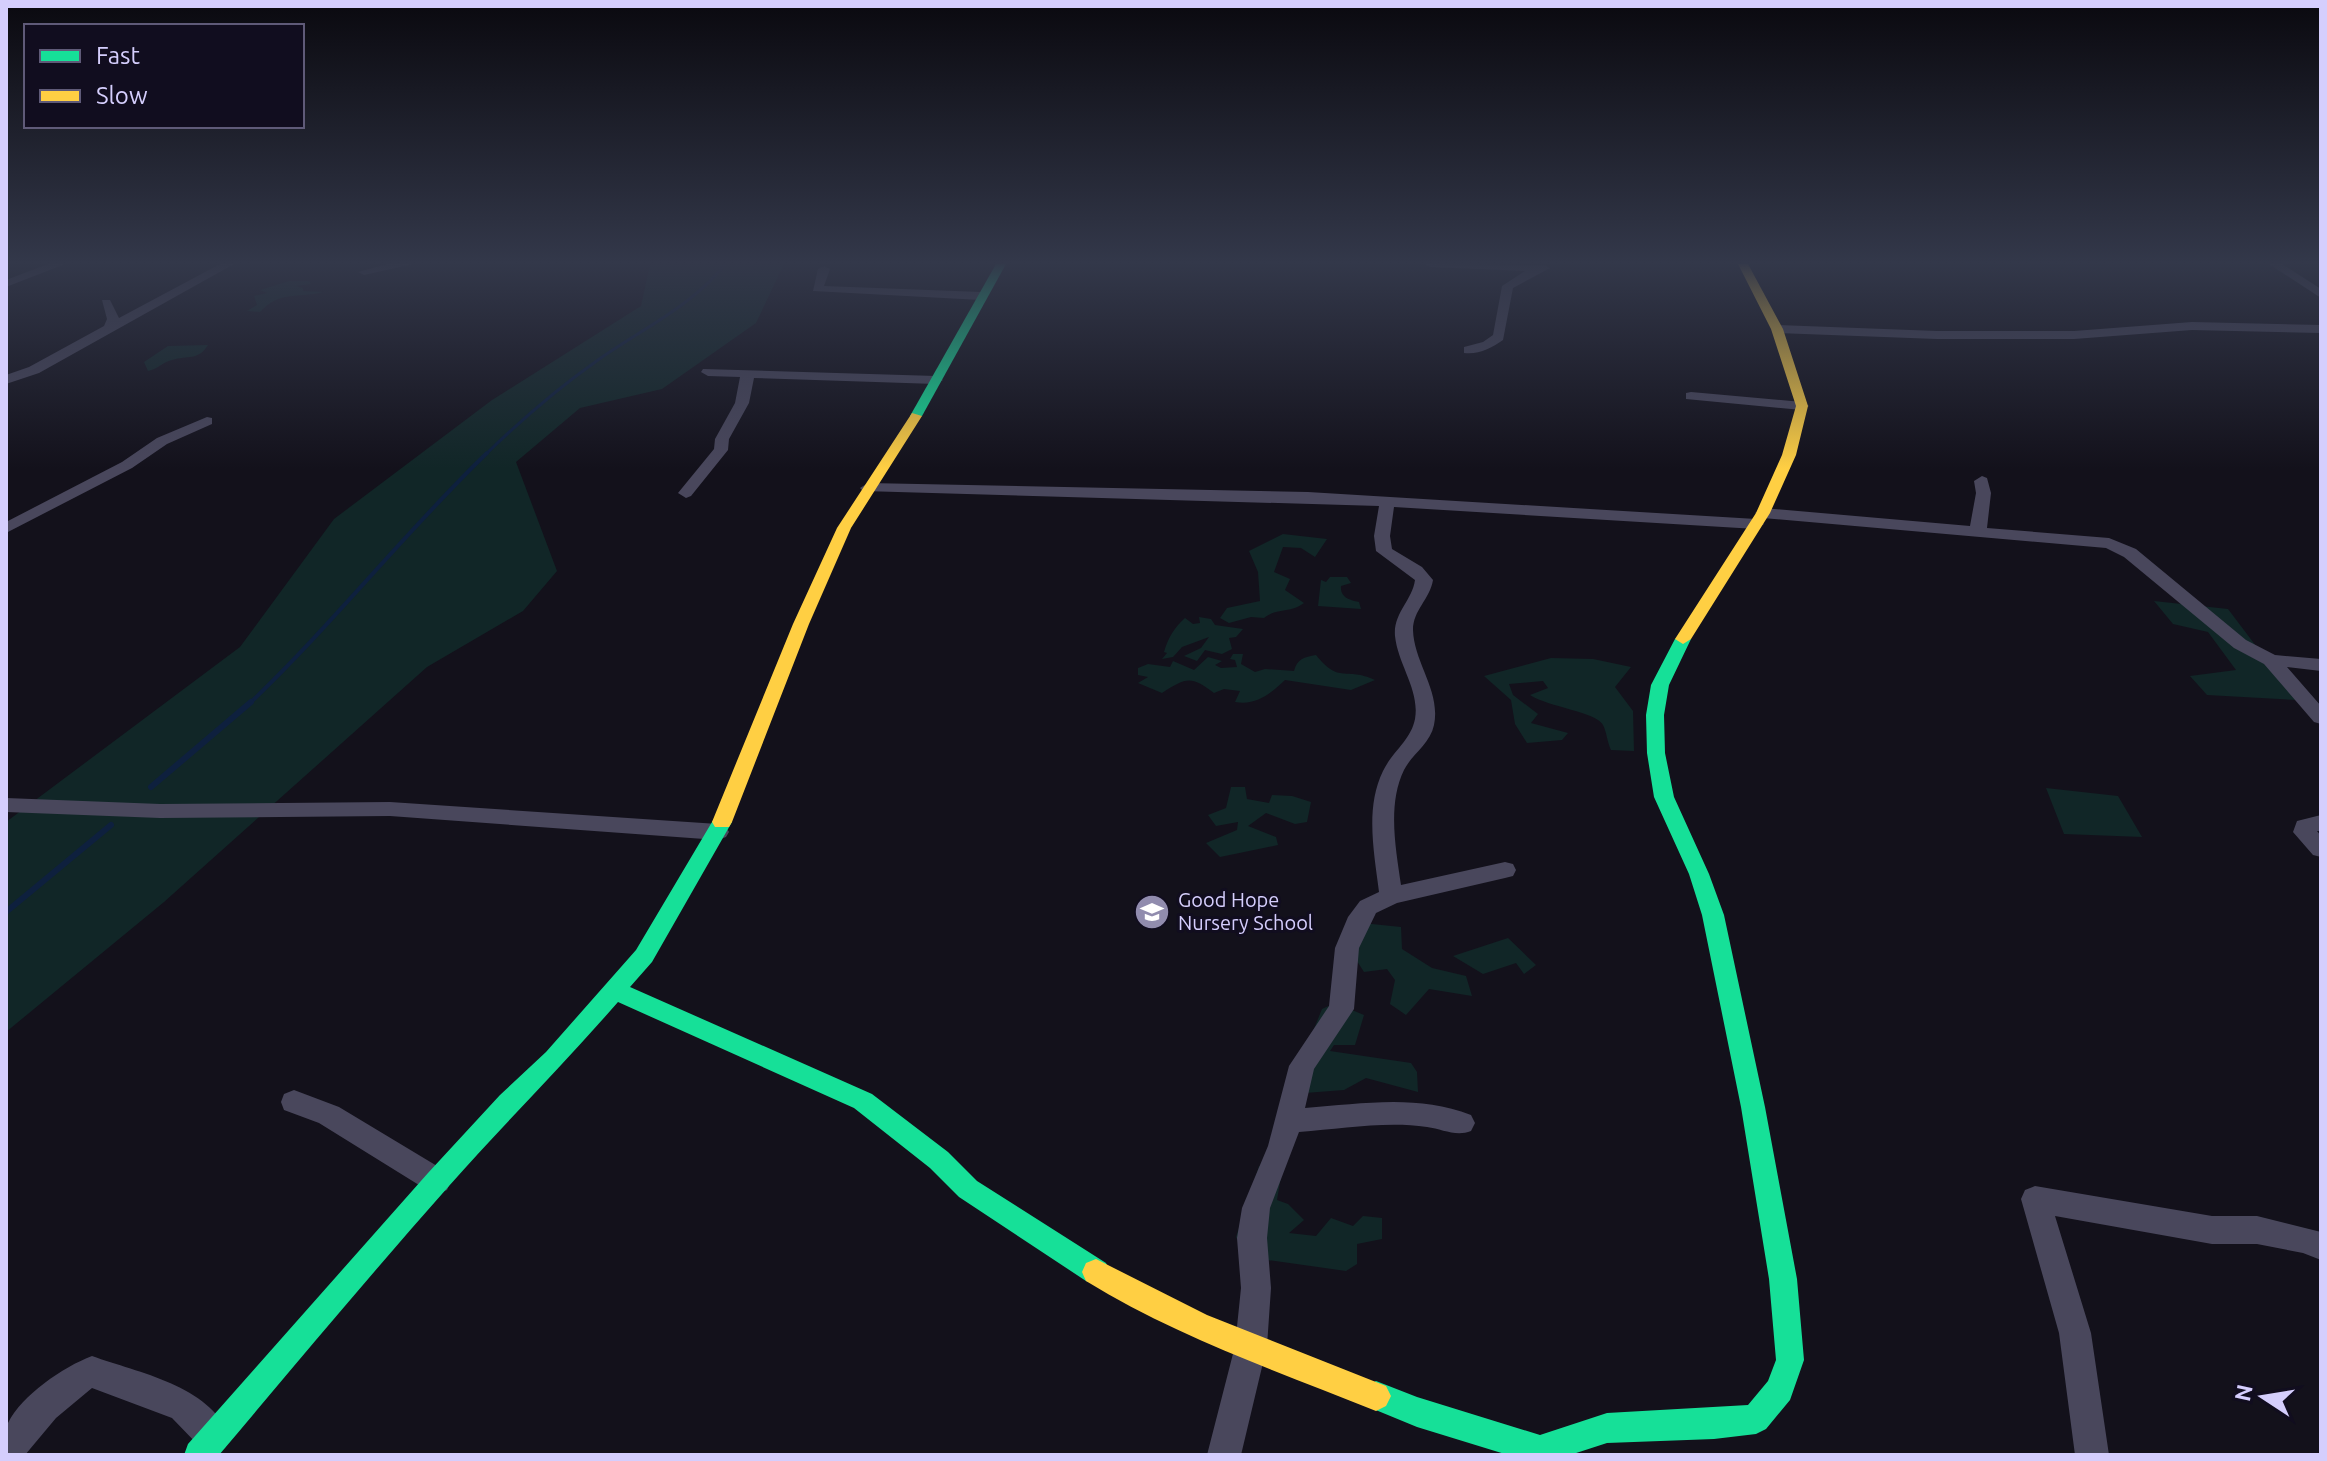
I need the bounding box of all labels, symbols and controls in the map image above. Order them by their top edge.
legend [24,24,304,128]
text: Fast [96,42,140,69]
text: Slow [96,82,148,109]
place label: Good Hope Nursery School [1178,888,1313,934]
school or university icon: Good Hope Nursery School [1133,893,1171,931]
north arrow [2223,1357,2303,1437]
text: N [2229,1382,2257,1403]

